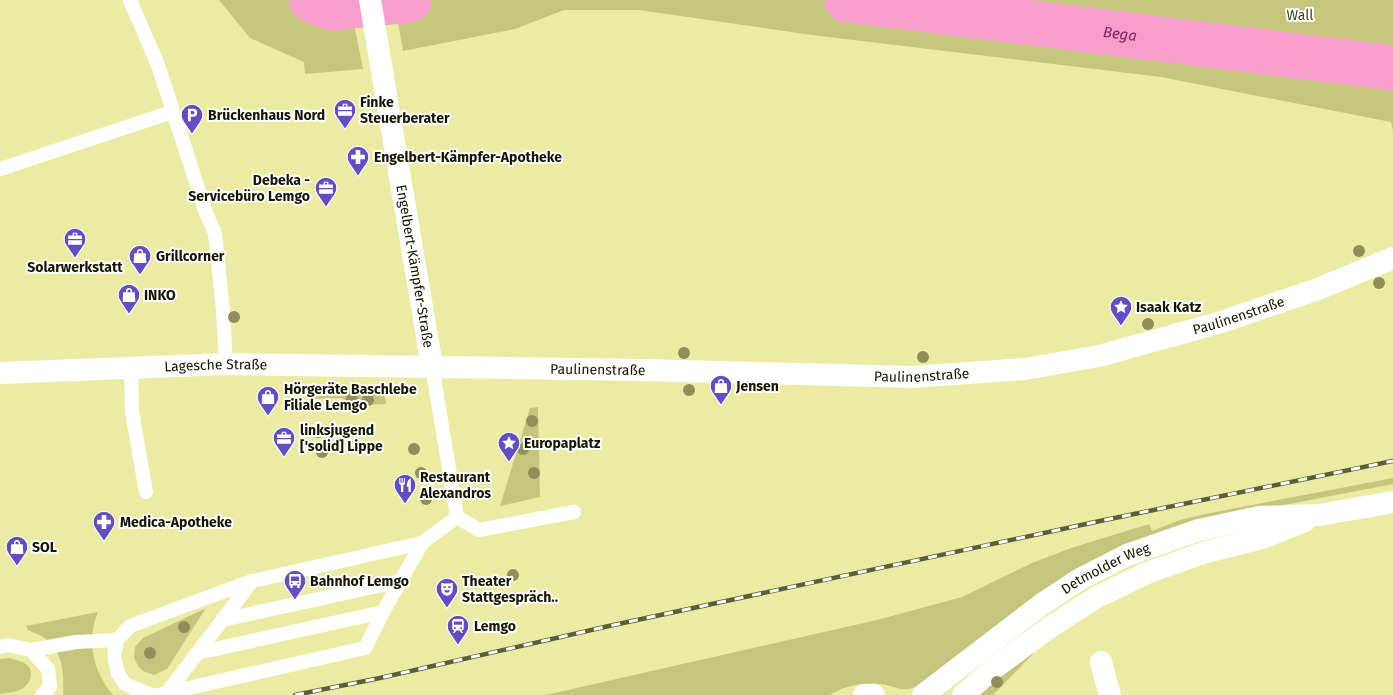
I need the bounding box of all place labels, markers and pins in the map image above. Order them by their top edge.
place label: Finke Steuerberater [360,94,450,127]
office icon: Finke Steuerberater [332,97,358,130]
parking icon: Brückenhaus Nord [179,102,205,135]
place label: Brückenhaus Nord [208,107,325,124]
pharmacy icon: Engelbert-Kämpfer-Apotheke [345,144,371,177]
place label: Engelbert-Kämpfer-Apotheke [374,149,562,166]
place label: Debeka - Servicebüro Lemgo [188,172,310,205]
office icon: Debeka - Servicebüro Lemgo [313,175,339,208]
office icon: Solarwerkstatt [62,226,88,259]
shop icon: Grillcorner [127,243,153,276]
place label: Grillcorner [156,248,225,265]
place label: Solarwerkstatt [27,259,123,276]
shop icon: INKO [116,282,142,315]
place label: INKO [144,287,176,304]
place icon: Isaak Katz [1108,294,1134,327]
place label: Isaak Katz [1136,299,1202,316]
shop icon: Jensen [708,373,734,406]
place label: Jensen [735,378,779,395]
place label: Hörgeräte Baschlebe Filiale Lemgo [284,381,417,414]
shop icon: Hörgeräte Baschlebe Filiale Lemgo [255,384,281,417]
place label: linksjugend ['solid] Lippe [300,422,383,455]
office icon: linksjugend ['solid] Lippe [271,425,297,458]
place icon: Europaplatz [496,430,522,463]
place label: Europaplatz [524,435,601,452]
place label: Restaurant Alexandros [419,469,491,502]
restaurant icon: Restaurant Alexandros [392,472,418,505]
pharmacy icon: Medica-Apotheke [91,509,117,542]
place label: Medica-Apotheke [120,514,232,531]
shop icon: SOL [4,534,30,567]
place label: SOL [32,539,57,556]
bus stop icon: Bahnhof Lemgo [282,568,308,601]
place label: Bahnhof Lemgo [310,573,409,590]
place label: Theater Stattgespräch.. [462,573,558,606]
theatre icon: Theater Stattgespräch.. [434,576,460,609]
station icon: Lemgo [445,613,471,646]
place label: Lemgo [474,618,516,635]

